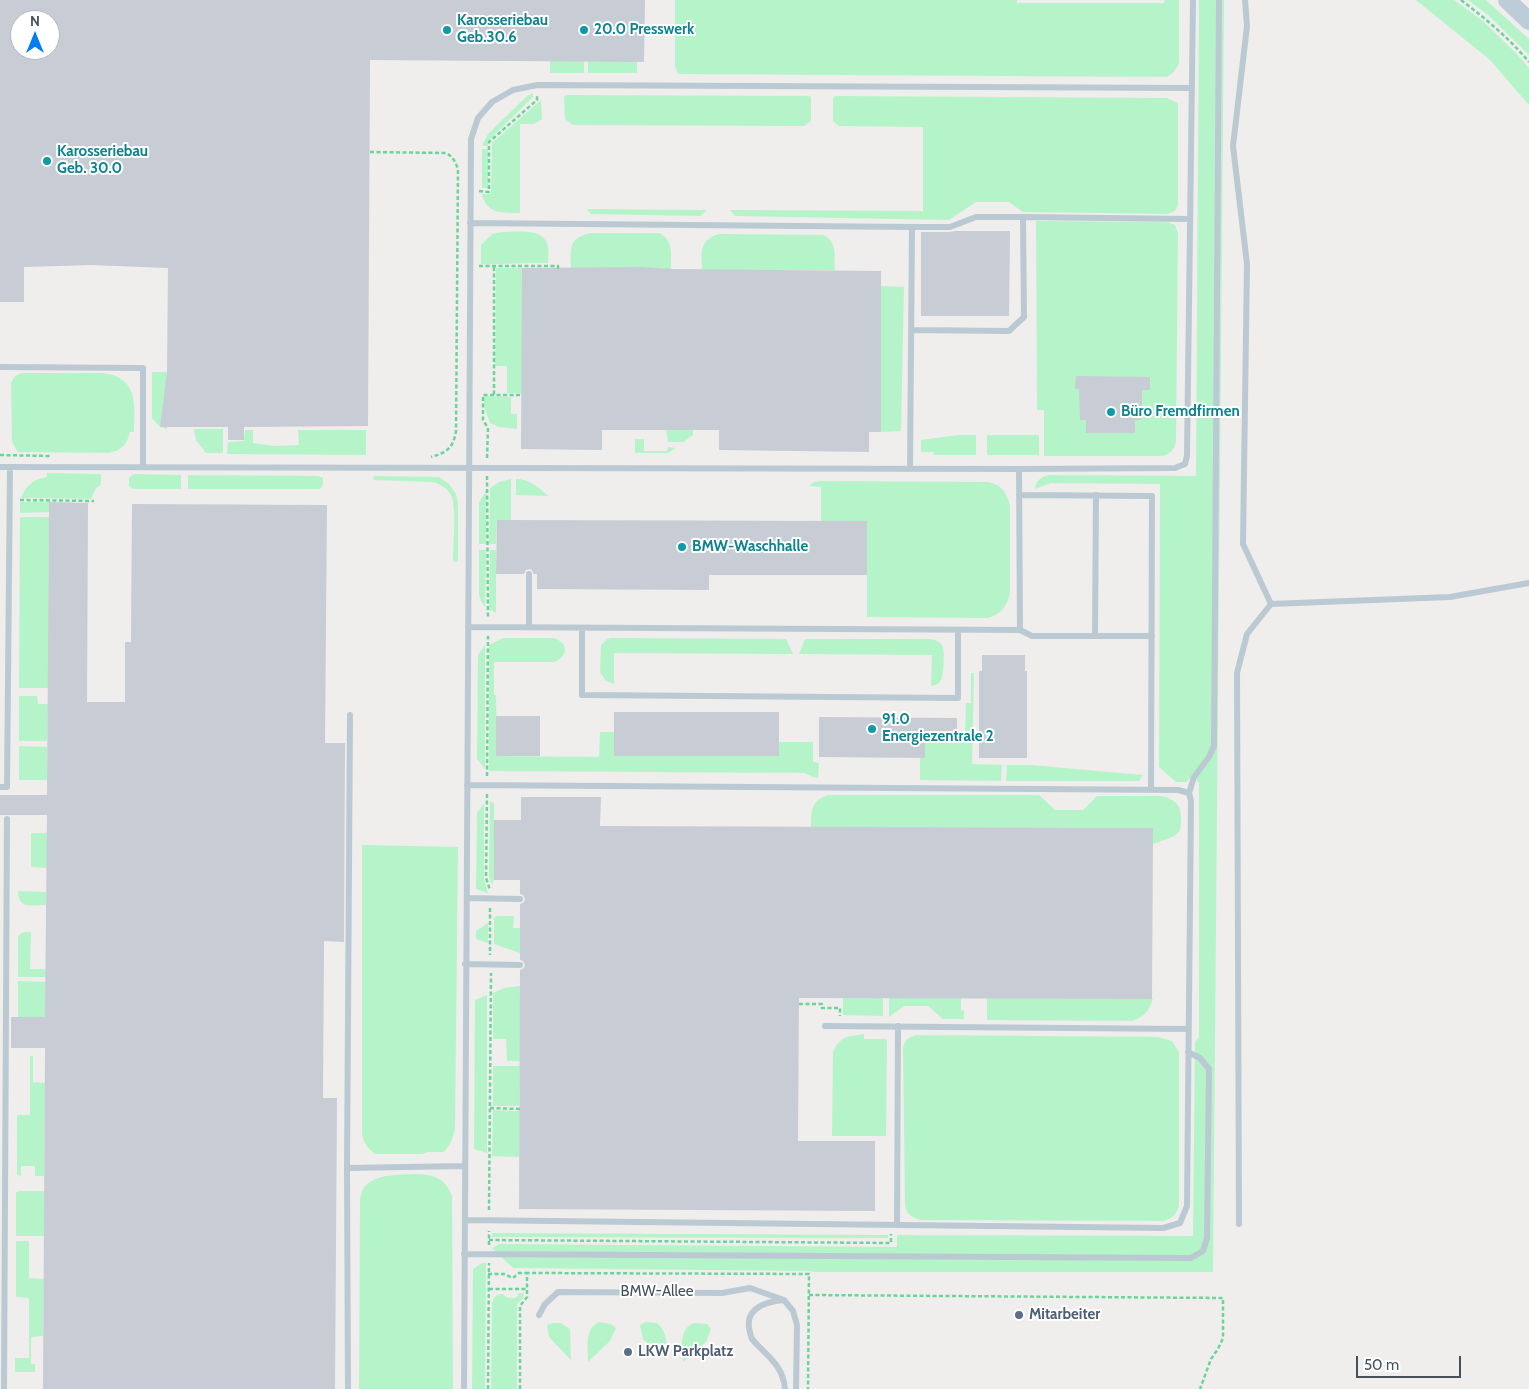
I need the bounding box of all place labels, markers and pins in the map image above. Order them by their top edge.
place label: Karosseriebau Geb.30.6 [457,12,548,47]
place label: 20.0 Presswerk [594,21,694,39]
marker: Karosseriebau Geb.30.6 [441,24,453,36]
marker: 20.0 Presswerk [578,24,590,36]
place label: Karosseriebau Geb. 30.0 [57,143,148,178]
marker: Karosseriebau Geb. 30.0 [41,155,53,167]
place label: Büro Fremdfirmen [1121,403,1240,421]
marker: Büro Fremdfirmen [1105,406,1117,418]
place label: BMW-Waschhalle [692,538,808,556]
marker: BMW-Waschhalle [676,541,688,553]
place label: 91.0 Energiezentrale 2 [882,711,994,746]
marker: 91.0 Energiezentrale 2 [866,723,878,735]
place label: Mitarbeiter [1029,1306,1100,1324]
marker: Mitarbeiter [1013,1309,1025,1321]
place label: LKW Parkplatz [638,1343,733,1361]
marker: LKW Parkplatz [622,1346,634,1358]

